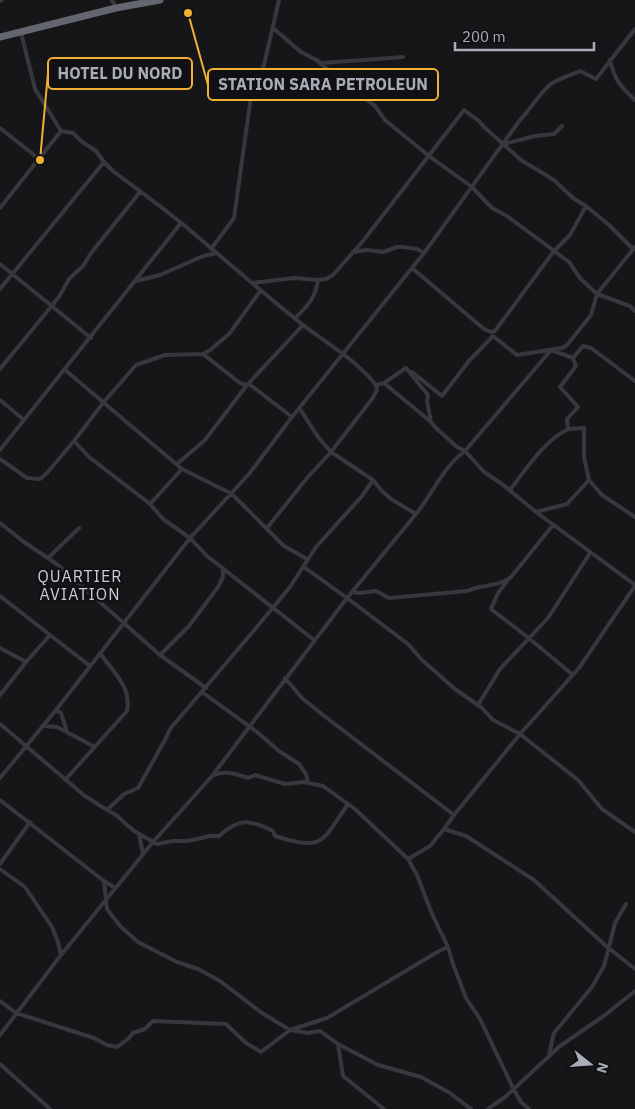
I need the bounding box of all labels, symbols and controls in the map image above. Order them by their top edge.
scale bar [455,20,594,52]
text: 200 m [462,27,506,46]
callout: HOTEL DU NORD [48,58,192,89]
text: HOTEL DU NORD [58,63,182,83]
callout: STATION SARA PETROLEUN [208,69,438,100]
text: STATION SARA PETROLEUN [218,74,428,94]
district label: QUARTIER AVIATION [37,566,123,604]
north arrow [565,1039,615,1089]
text: N [592,1060,613,1075]

